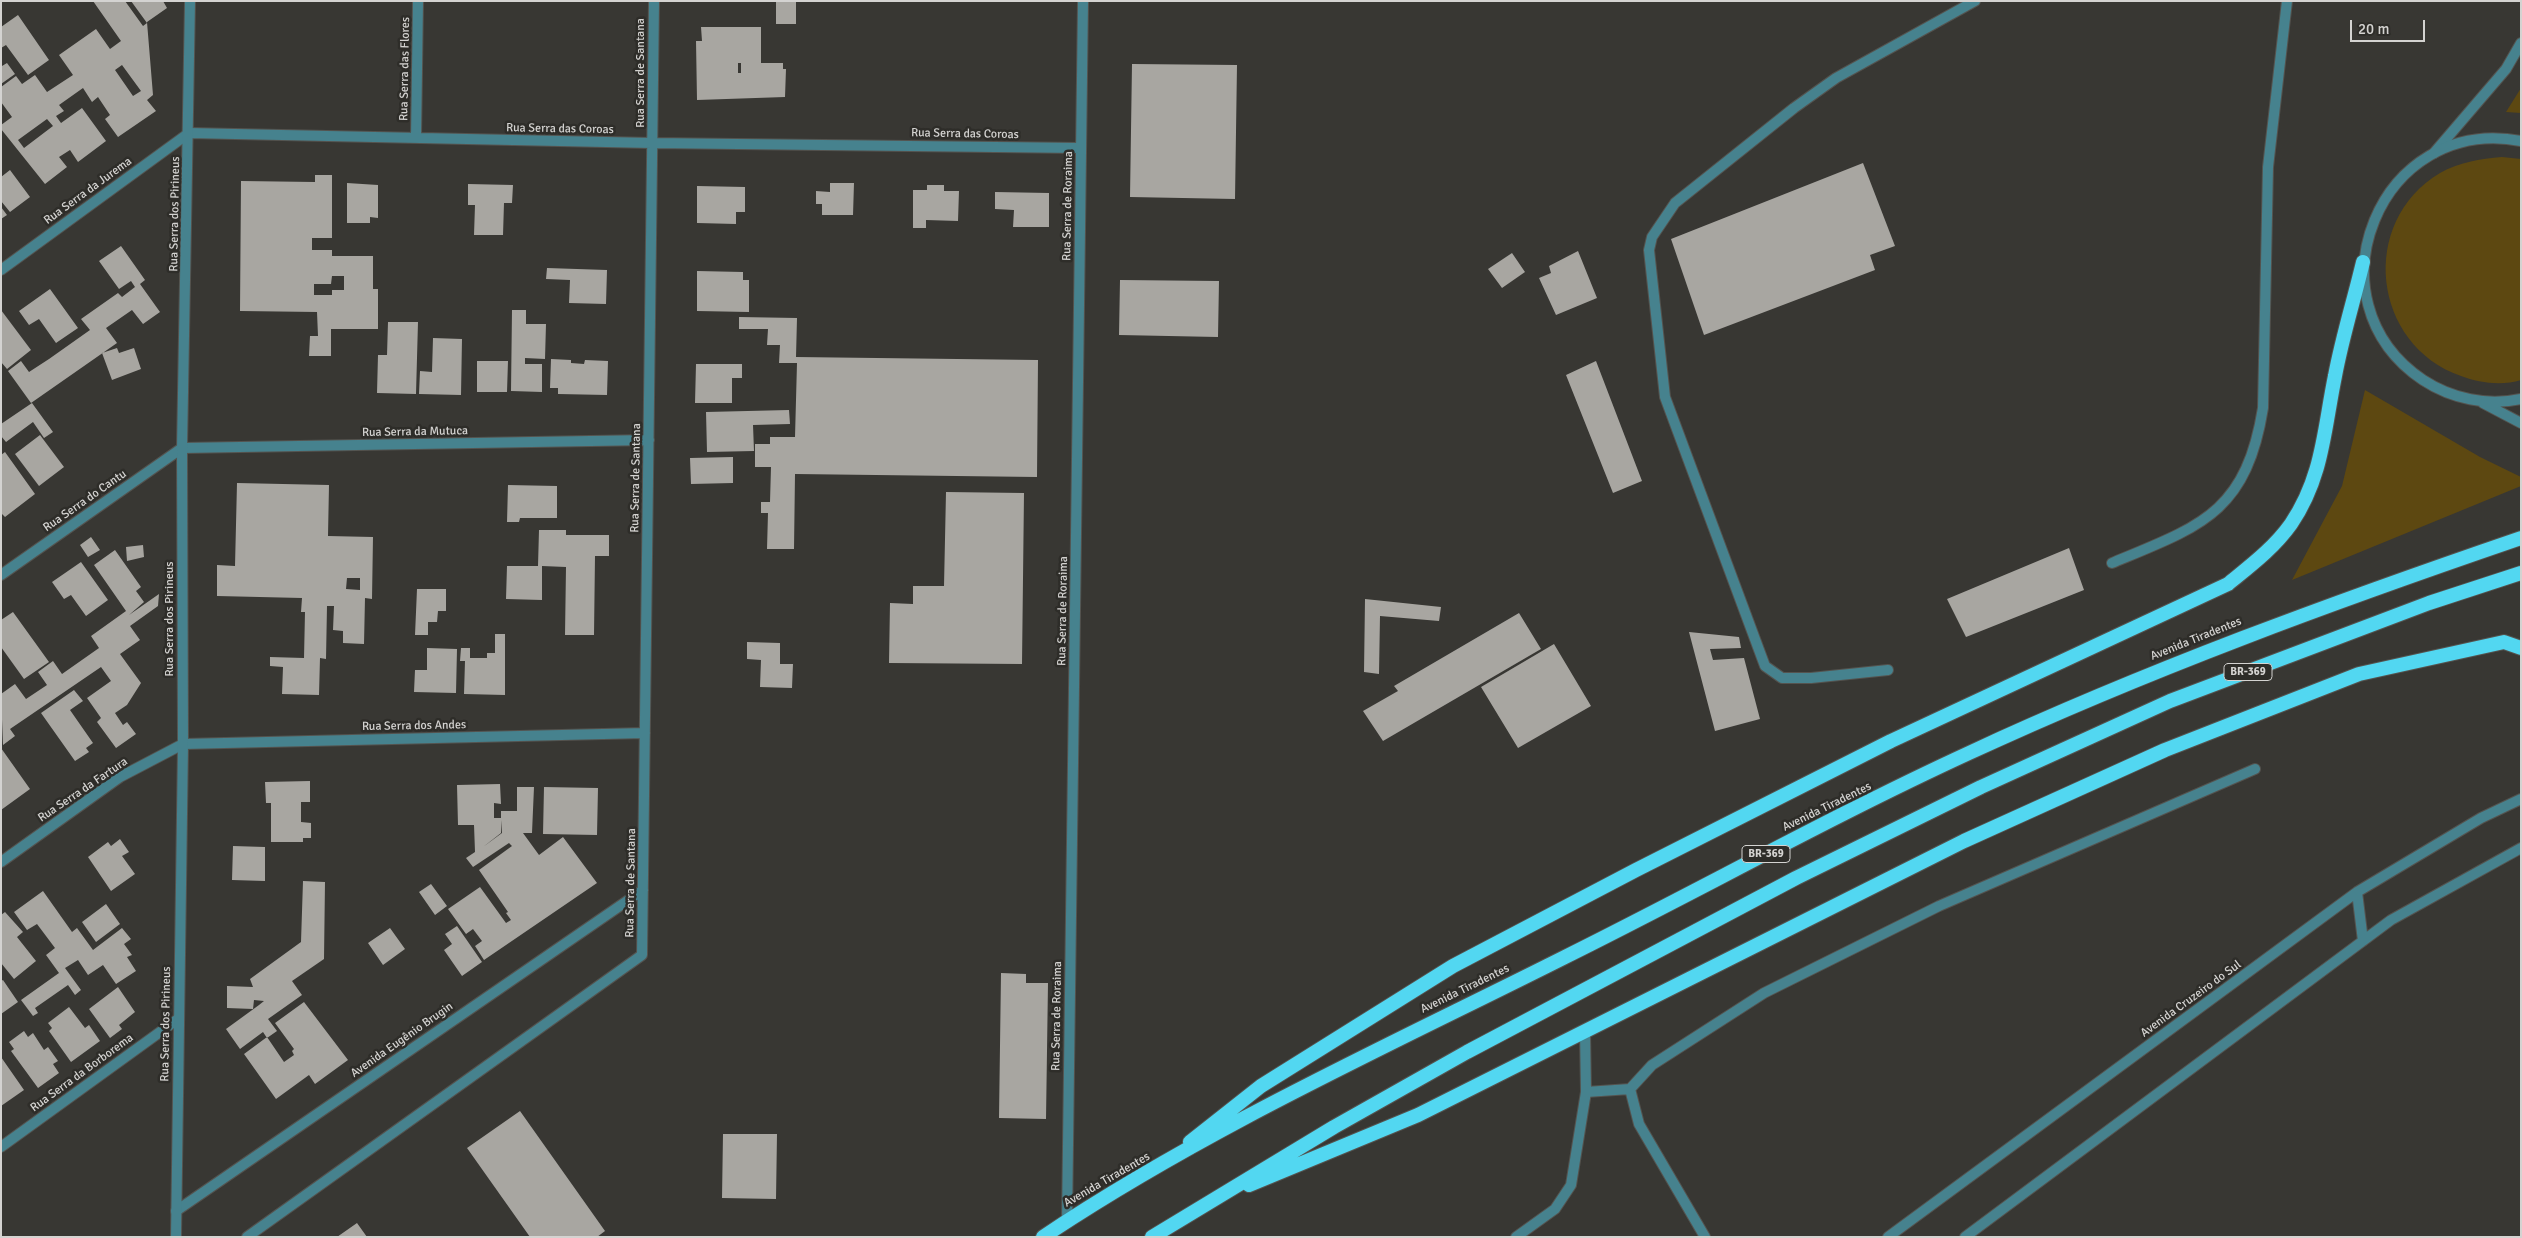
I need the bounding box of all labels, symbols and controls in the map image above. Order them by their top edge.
scale bar [2352,10,2427,42]
street label: Rua Serra das Flores [397,17,413,121]
street label: Rua Serra de Santana [634,18,648,128]
text: 20 m [2358,20,2389,38]
street label: Rua Serra das Coroas [506,121,614,137]
street label: Rua Serra das Coroas [911,126,1019,142]
street label: Rua Serra de Roraima [1060,151,1076,261]
street label: Rua Serra da Jurema [41,154,135,228]
street label: Rua Serra dos Pirineus [167,156,183,272]
street label: Rua Serra de Santana [628,423,644,533]
street label: Rua Serra da Mutuca [362,424,468,440]
street label: Rua Serra do Cantu [41,467,129,535]
street label: Rua Serra de Roraima [1055,556,1071,666]
street label: Rua Serra dos Pirineus [163,561,177,677]
street label: Avenida Tiradentes [2148,614,2244,664]
road number: BR-369 [2224,664,2272,680]
street label: Rua Serra dos Andes [362,718,466,734]
street label: Rua Serra da Fartura [35,755,131,825]
street label: Avenida Tiradentes [1780,779,1874,835]
street label: Rua Serra de Santana [623,828,639,938]
road number: BR-369 [1742,846,1790,862]
street label: Avenida Cruzeiro do Sul [2138,958,2244,1040]
street label: Rua Serra de Roraima [1049,961,1065,1071]
street label: Avenida Tiradentes [1418,961,1512,1017]
street label: Rua Serra dos Pirineus [158,966,174,1082]
street label: Avenida Eugênio Brugin [348,999,456,1081]
street label: Rua Serra da Borborema [28,1031,136,1115]
street label: Avenida Tiradentes [1061,1149,1153,1211]

